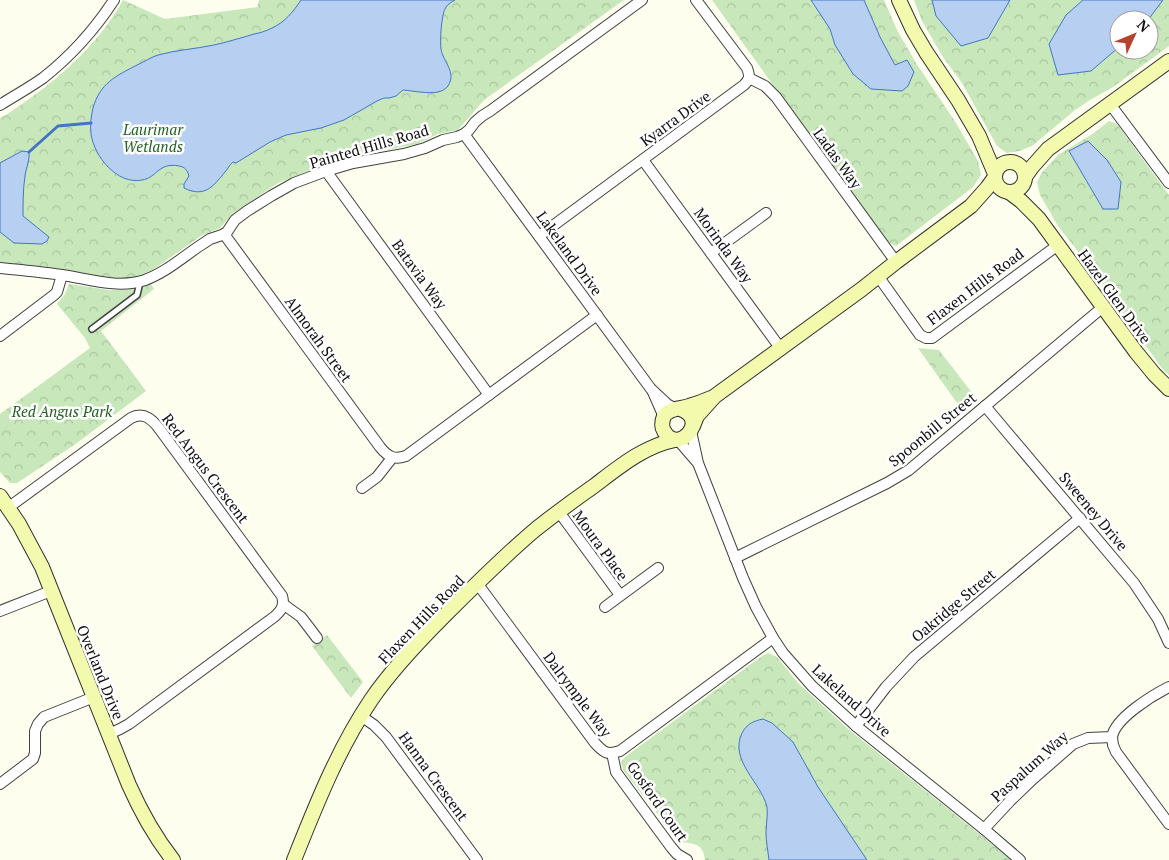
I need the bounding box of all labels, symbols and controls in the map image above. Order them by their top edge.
north arrow [1109,10,1159,60]
text: N [1133,15,1154,36]
street label: Kyarra Drive [636,86,714,150]
park label: Laurimar Wetlands [122,119,184,156]
street label: Painted Hills Road [307,119,431,173]
street label: Ladas Way [809,124,867,193]
street label: Morinda Way [690,203,758,287]
street label: Lakeland Drive [533,207,607,299]
street label: Batavia Way [388,235,452,313]
street label: Flaxen Hills Road [923,243,1027,329]
street label: Hazel Glen Drive [1074,245,1156,347]
street label: Almorah Street [281,292,357,386]
street label: Spoonbill Street [884,387,980,471]
park label: Red Angus Park [11,401,113,421]
street label: Red Angus Crescent [158,409,254,527]
street label: Sweeney Drive [1055,467,1133,555]
street label: Moura Place [569,506,633,584]
street label: Oakridge Street [907,564,1000,646]
street label: Flaxen Hills Road [374,570,468,668]
street label: Overland Drive [73,622,129,722]
street label: Dalrymple Way [539,647,617,741]
street label: Lakeland Drive [808,659,896,741]
street label: Paspalum Way [986,726,1072,806]
street label: Hanna Crescent [395,727,473,825]
street label: Gosford Court [623,757,693,845]

